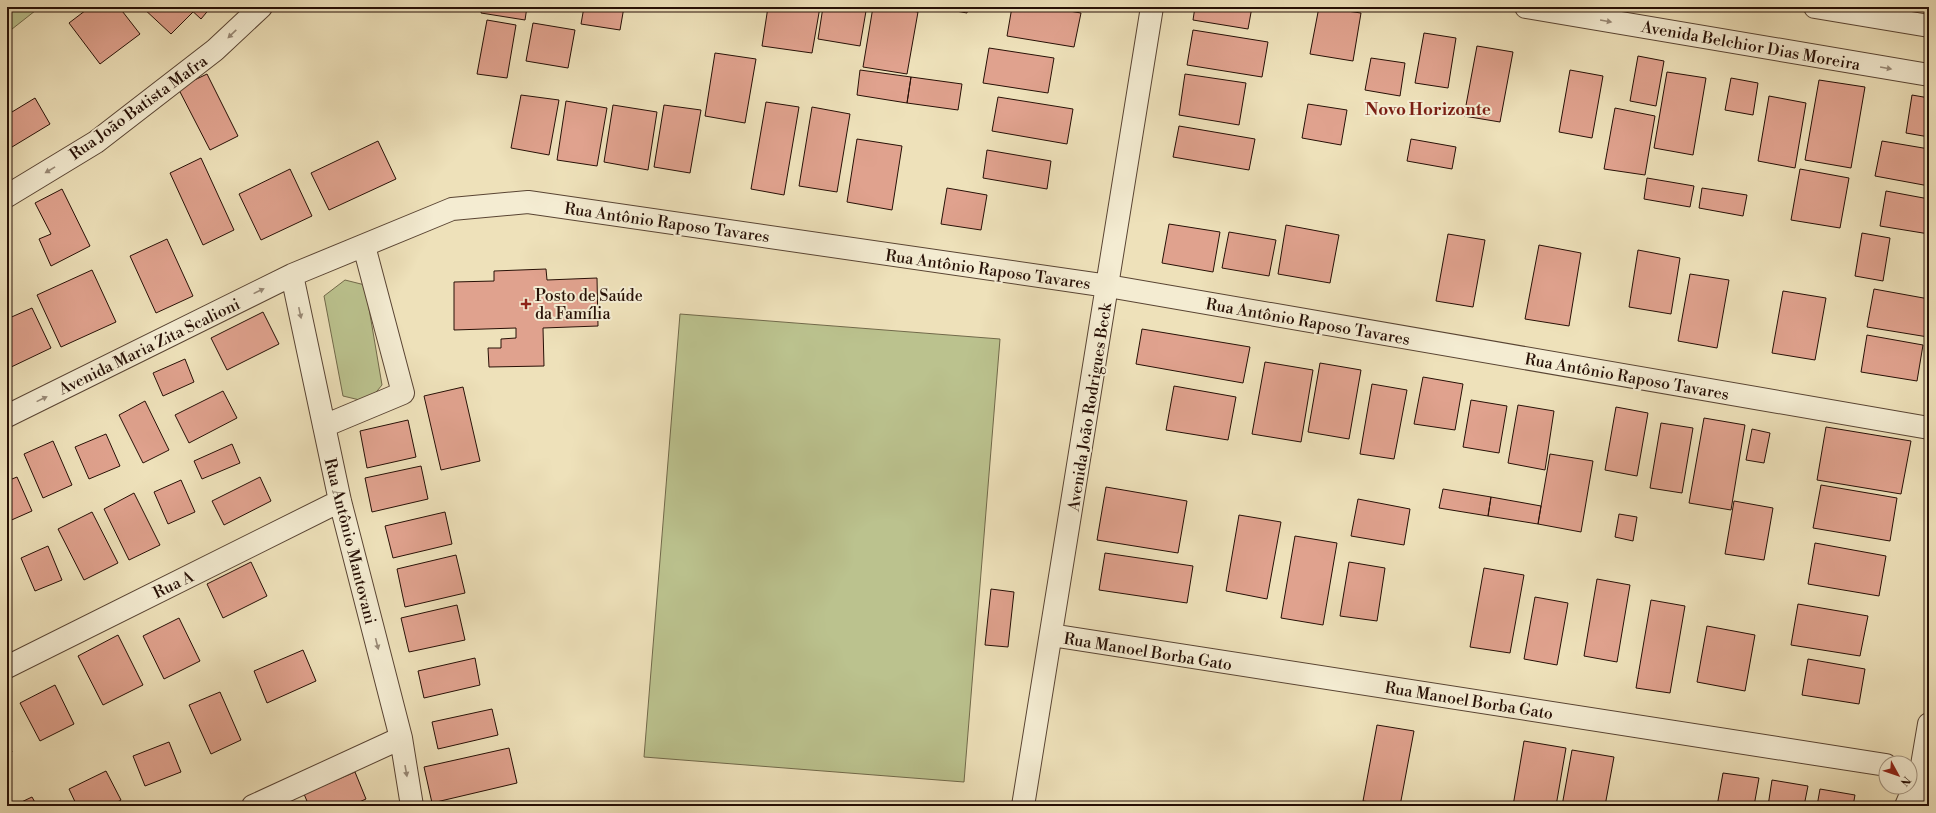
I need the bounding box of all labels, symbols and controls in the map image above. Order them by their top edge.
street label: Avenida Belchior Dias Moreira [1639,17,1863,75]
one-way arrow [1600,18,1612,24]
one-way arrow [227,29,237,39]
street label: Rua João Batista Mafra [66,51,212,165]
one-way arrow [1880,65,1892,71]
district label: Novo Horizonte [1365,99,1491,121]
one-way arrow [44,166,56,173]
street label: Rua Antônio Raposo Tavares [563,199,771,247]
street label: Rua Antônio Raposo Tavares [884,246,1092,294]
place label: Posto de Saúde da Família [535,286,643,324]
one-way arrow [253,288,265,295]
street label: Avenida Maria Zita Scalioni [55,294,243,400]
street label: Rua Antônio Raposo Tavares [1204,294,1411,350]
marker: Posto de Saúde da Família [520,298,532,310]
street label: Avenida João Rodrigues Beck [1063,300,1117,514]
one-way arrow [298,307,304,319]
street label: Rua Antônio Raposo Tavares [1523,349,1730,405]
one-way arrow [36,396,48,402]
street label: Rua Antônio Mantovani [320,456,380,626]
street label: Rua A [150,566,198,603]
street label: Rua Manoel Borba Gato [1062,629,1234,675]
one-way arrow [374,638,380,651]
street label: Rua Manoel Borba Gato [1383,678,1555,724]
north arrow [1878,755,1918,795]
one-way arrow [404,765,410,777]
text: N [1897,773,1913,789]

